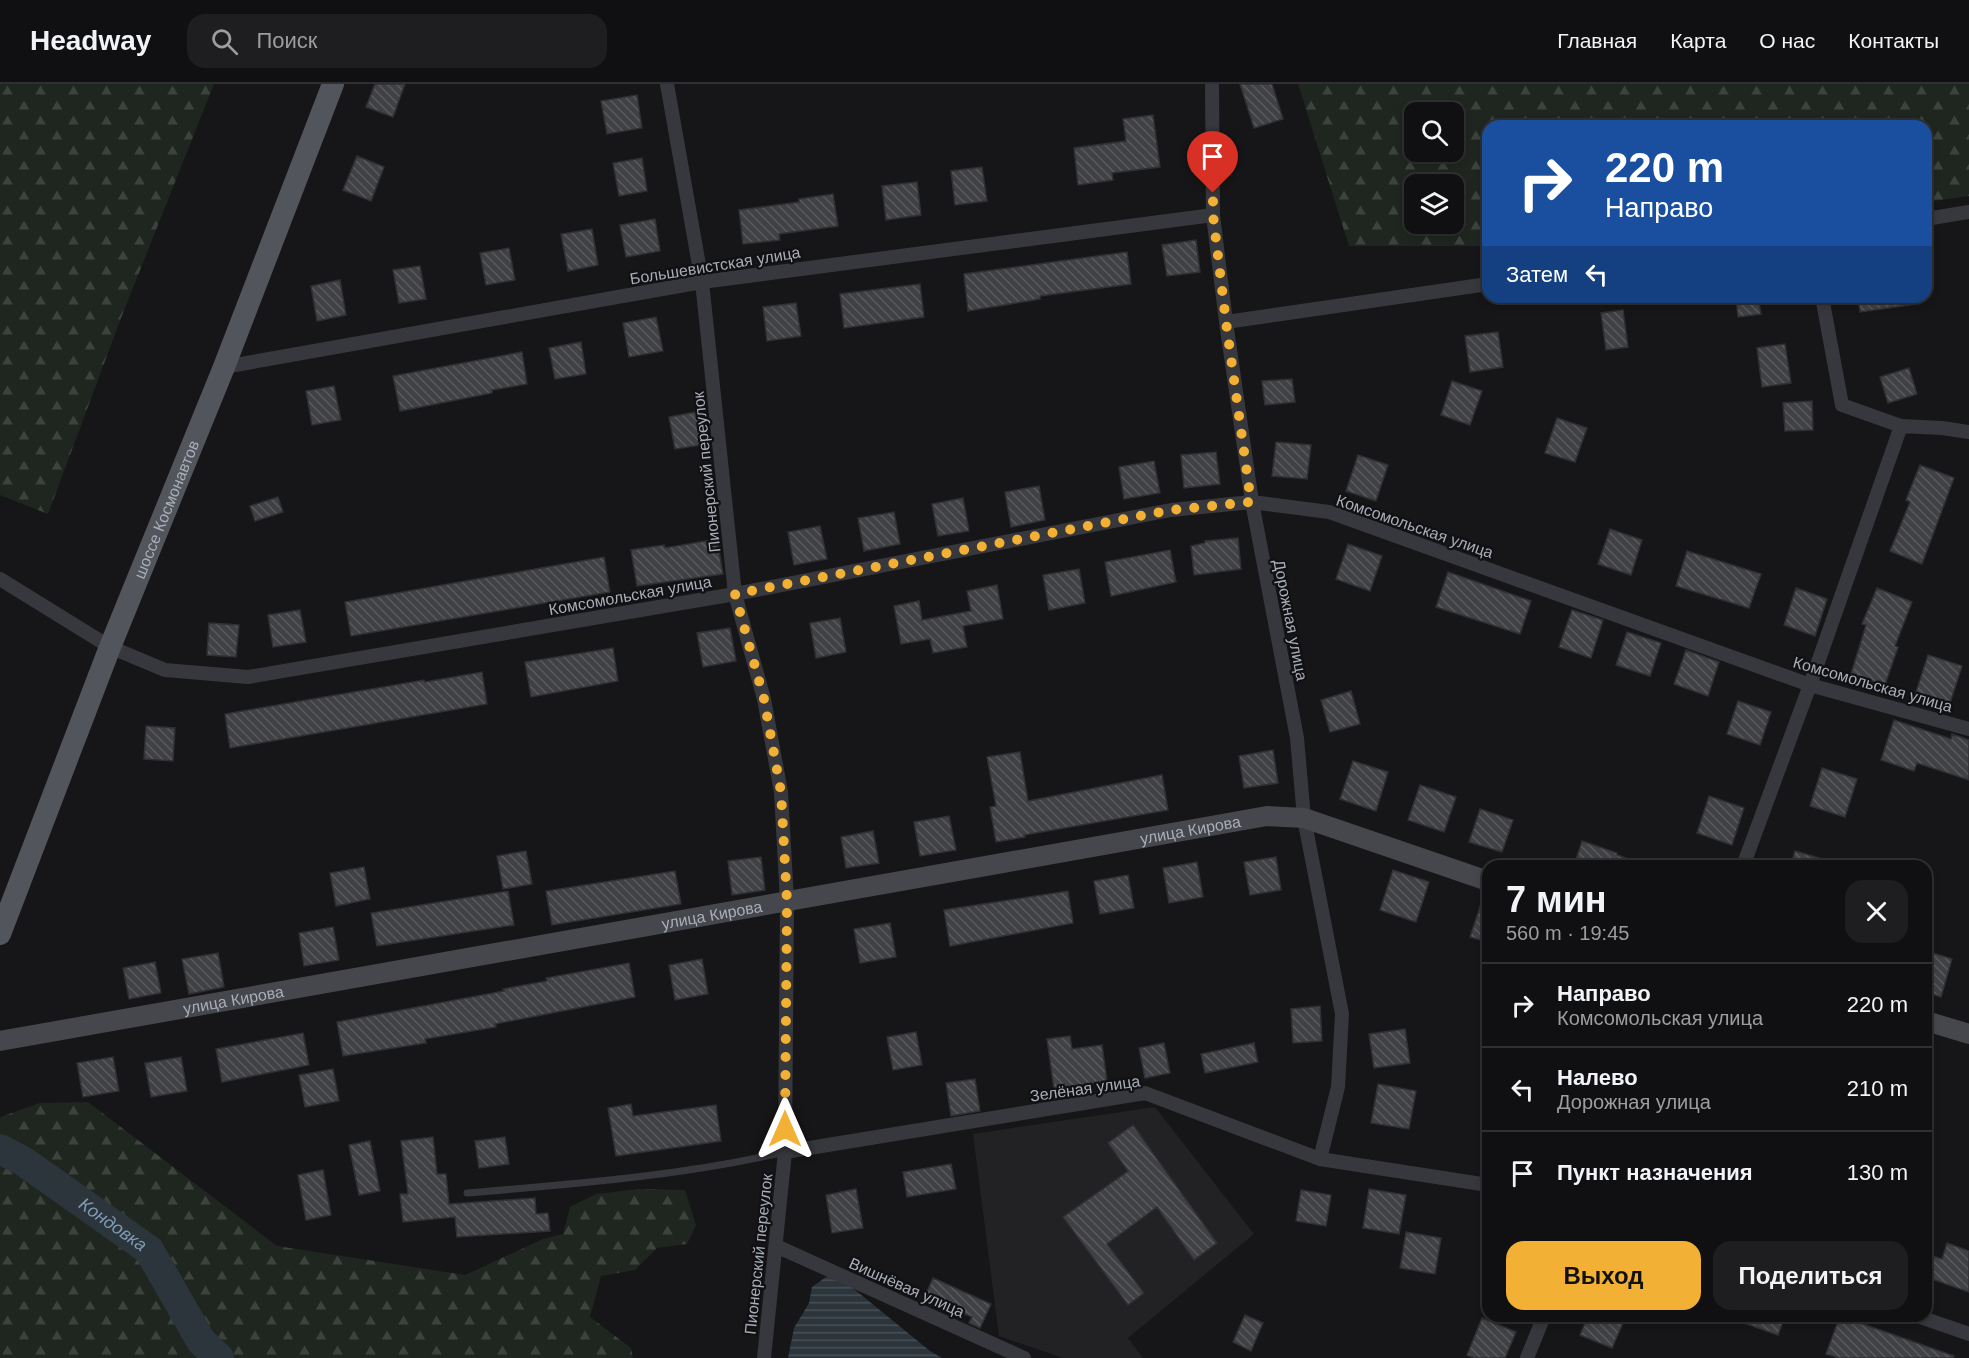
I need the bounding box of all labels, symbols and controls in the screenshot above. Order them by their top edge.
search box [187,14,607,68]
text: Headway [30,25,151,56]
icon: search [208,25,241,58]
text: Поиск [256,28,317,53]
text: Главная [1557,29,1637,52]
text: Карта [1670,29,1726,52]
text: О нас [1759,29,1815,52]
text: Контакты [1848,29,1939,52]
map controls [1404,102,1464,234]
button: search [1404,102,1464,162]
pin [1187,131,1238,193]
icon: arrive [1196,140,1229,173]
icon: right [1506,144,1584,222]
text: 220 m [1605,144,1724,191]
button: layers [1404,174,1464,234]
text: Направо [1605,193,1713,223]
street label: Большевистская улица [629,244,802,287]
icon: left [1580,258,1613,291]
text: Затем [1506,262,1568,287]
street label: Пионерский переулок [689,390,723,553]
street label: шоссе Космонавтов [131,438,202,581]
street label: Комсомольская улица [1334,492,1496,561]
street label: Дорожная улица [1270,558,1311,682]
street label: Комсомольская улица [547,573,713,618]
street label: Комсомольская улица [1791,654,1955,715]
street label: улица Кирова [1139,813,1242,847]
text: 7 мин [1506,879,1607,920]
button: close [1845,880,1908,943]
street label: улица Кирова [660,898,764,932]
text: 560 m · 19:45 [1506,922,1629,944]
text: Направо [1557,981,1651,1006]
street label: улица Кирова [182,983,285,1017]
icon: right [1506,989,1539,1022]
text: 220 m [1847,992,1908,1017]
text: Комсомольская улица [1557,1007,1763,1029]
text: Налево [1557,1065,1638,1090]
street label: Зелёная улица [1029,1072,1141,1105]
icon: left [1506,1073,1539,1106]
text: 210 m [1847,1076,1908,1101]
text: Дорожная улица [1557,1091,1711,1113]
position arrow [753,1097,817,1161]
icon: arrive [1506,1157,1539,1190]
text: Пункт назначения [1557,1160,1753,1185]
text: 130 m [1847,1160,1908,1185]
street label: Пионерский переулок [742,1172,775,1335]
water label: Кондовка [75,1194,151,1255]
button: Выход [1506,1241,1701,1310]
button: Поделиться [1713,1241,1908,1310]
street label: Вишнёвая улица [846,1254,967,1321]

